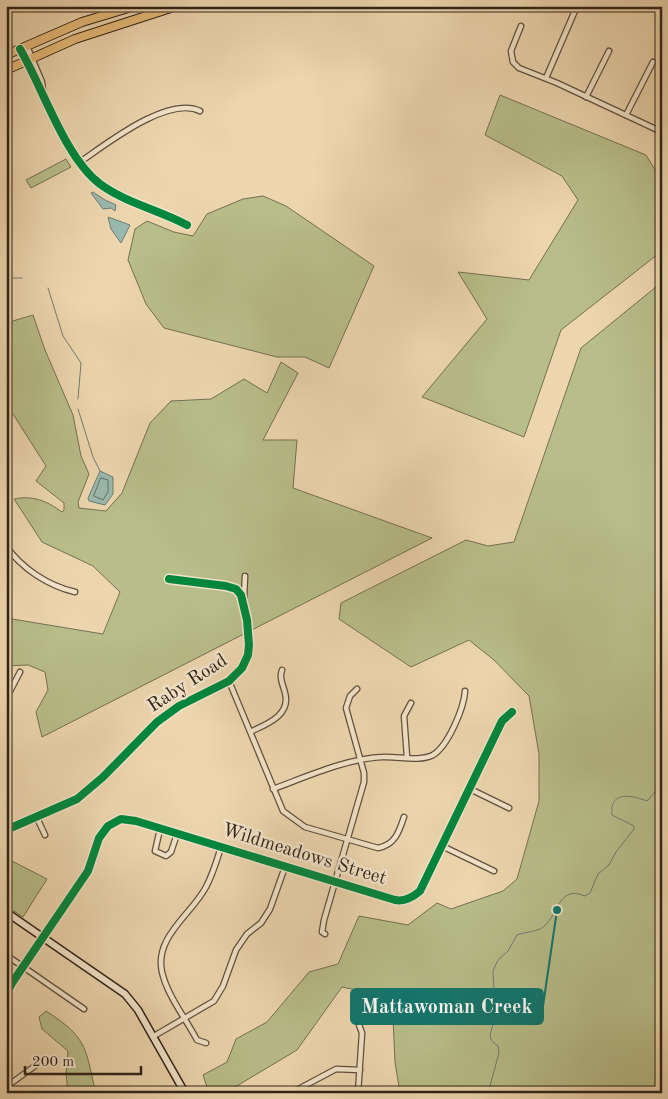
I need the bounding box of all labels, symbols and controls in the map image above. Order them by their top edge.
street label: Raby Road [145,651,231,717]
street label: Wildmeadows Street [220,821,388,889]
callout: Mattawoman Creek [351,989,543,1024]
text: Mattawoman Creek [361,998,533,1018]
scale bar [25,1044,141,1076]
text: 200 m [32,1055,74,1070]

